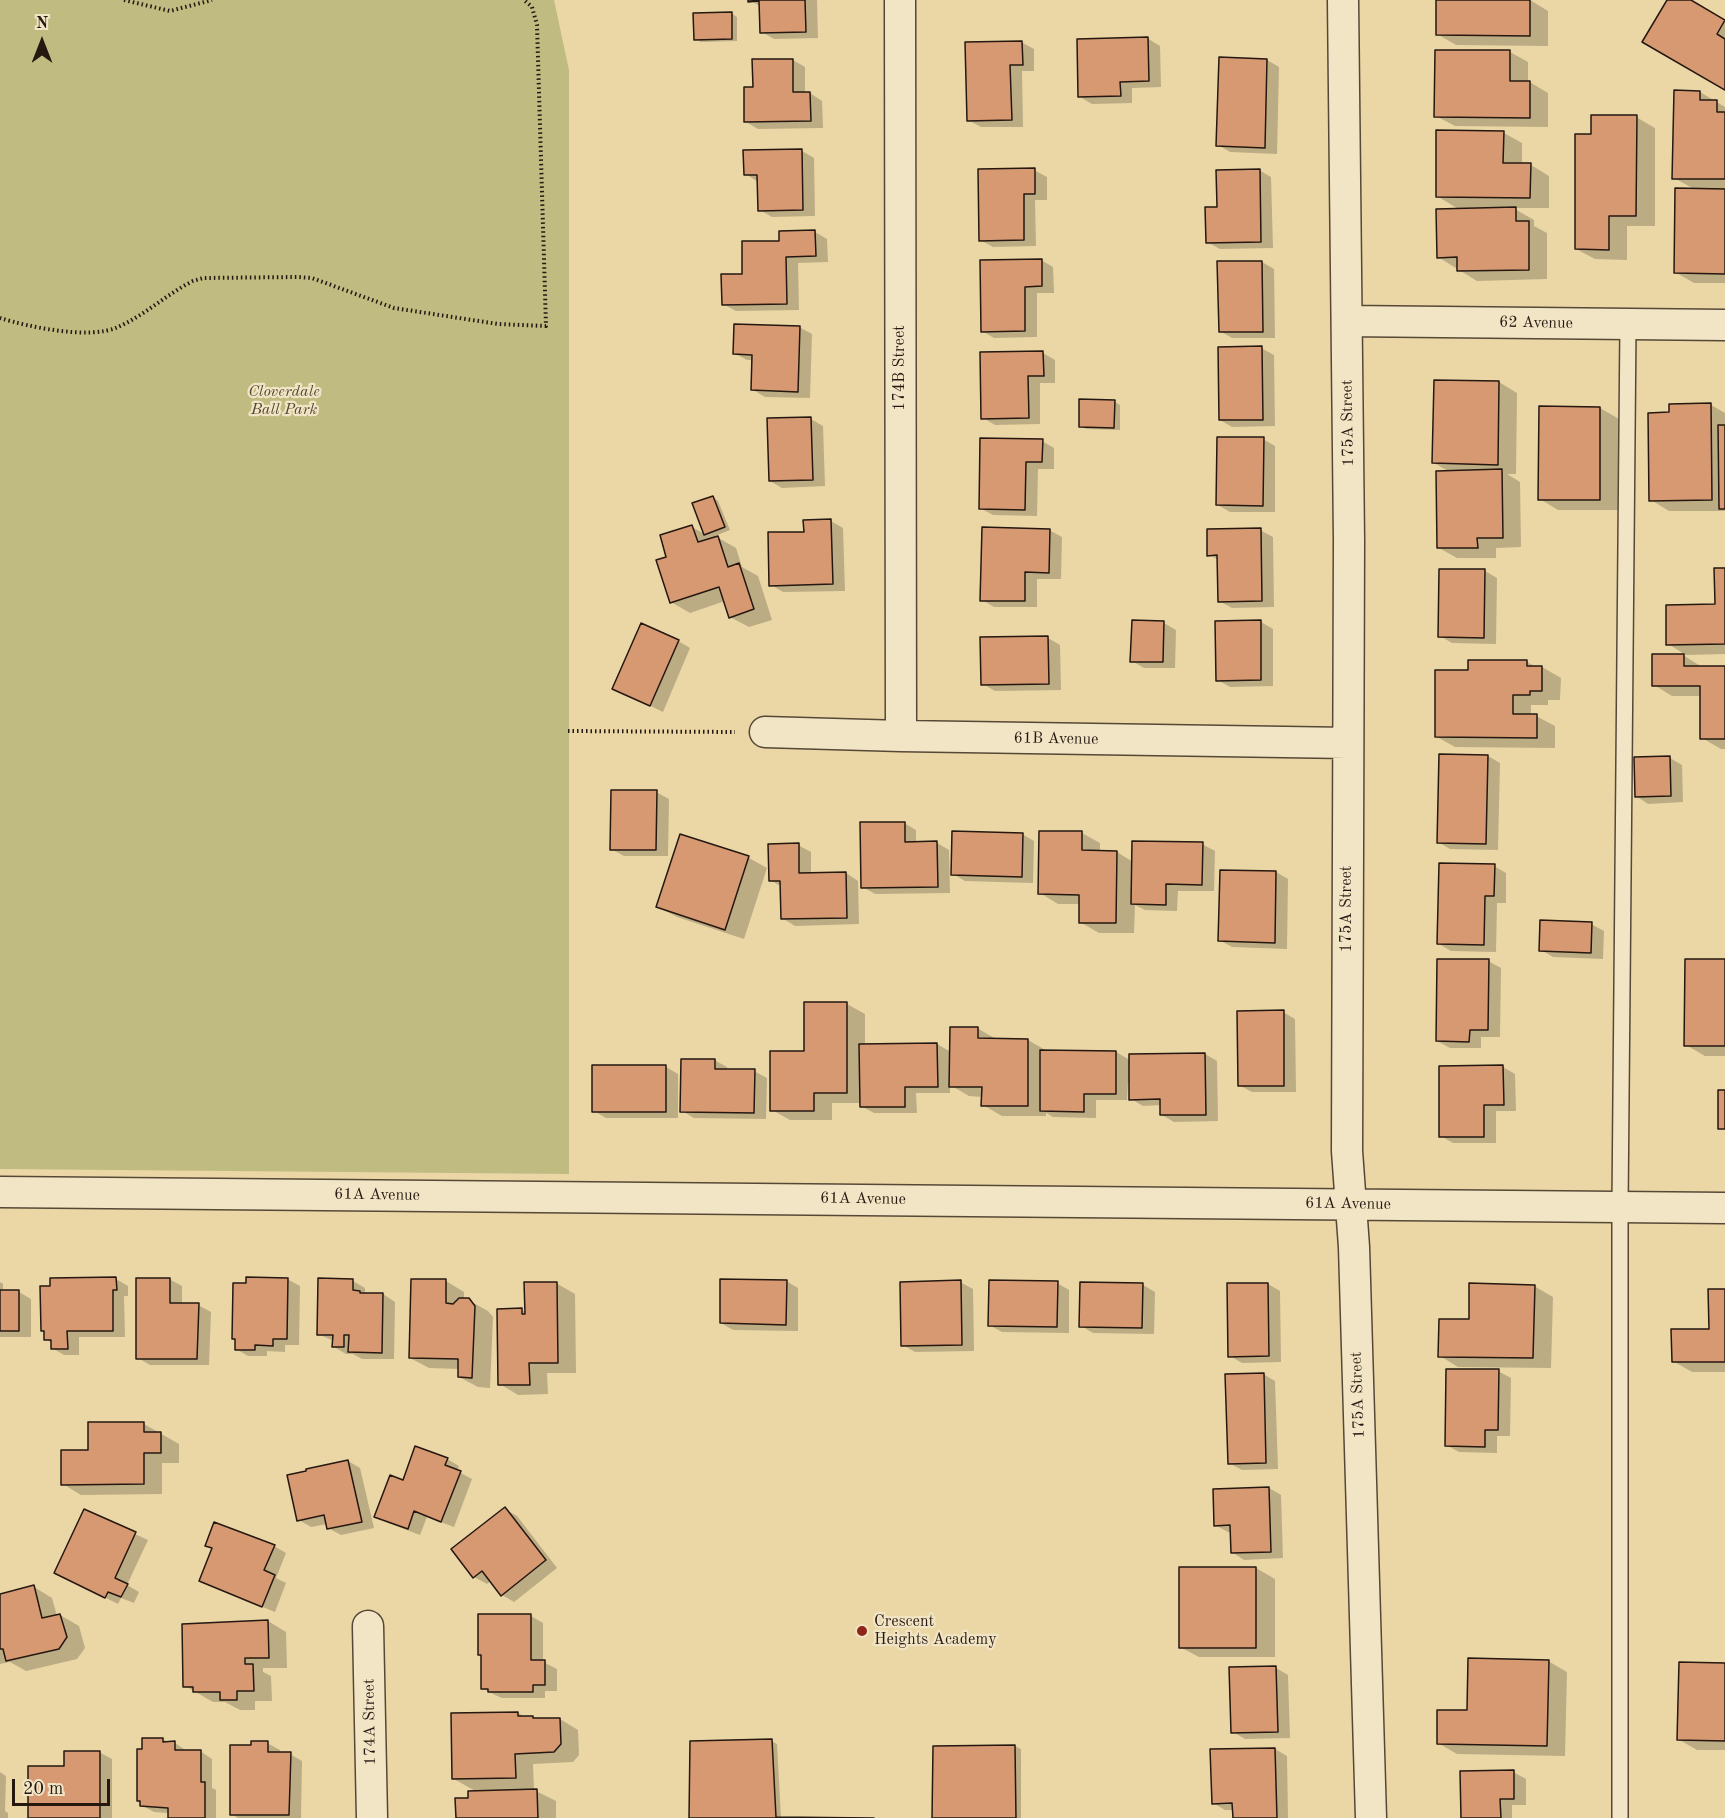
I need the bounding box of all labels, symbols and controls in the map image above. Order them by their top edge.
north arrow [12,12,72,72]
text: N [36,16,48,32]
street label: 62 Avenue [1499,313,1573,333]
street label: 174B Street [890,325,910,411]
street label: 175A Street [1338,379,1358,467]
park label: Cloverdale Ball Park [248,382,320,420]
street label: 61B Avenue [1013,729,1099,749]
street label: 175A Street [1337,866,1357,952]
street label: 61A Avenue [334,1185,420,1205]
street label: 61A Avenue [820,1189,906,1209]
street label: 61A Avenue [1305,1194,1391,1214]
street label: 175A Street [1347,1351,1369,1439]
place label: Crescent Heights Academy [874,1612,997,1650]
marker: Crescent Heights Academy [855,1624,869,1638]
street label: 174A Street [360,1678,380,1766]
scale bar [15,1767,112,1805]
text: 20 m [23,1780,63,1798]

